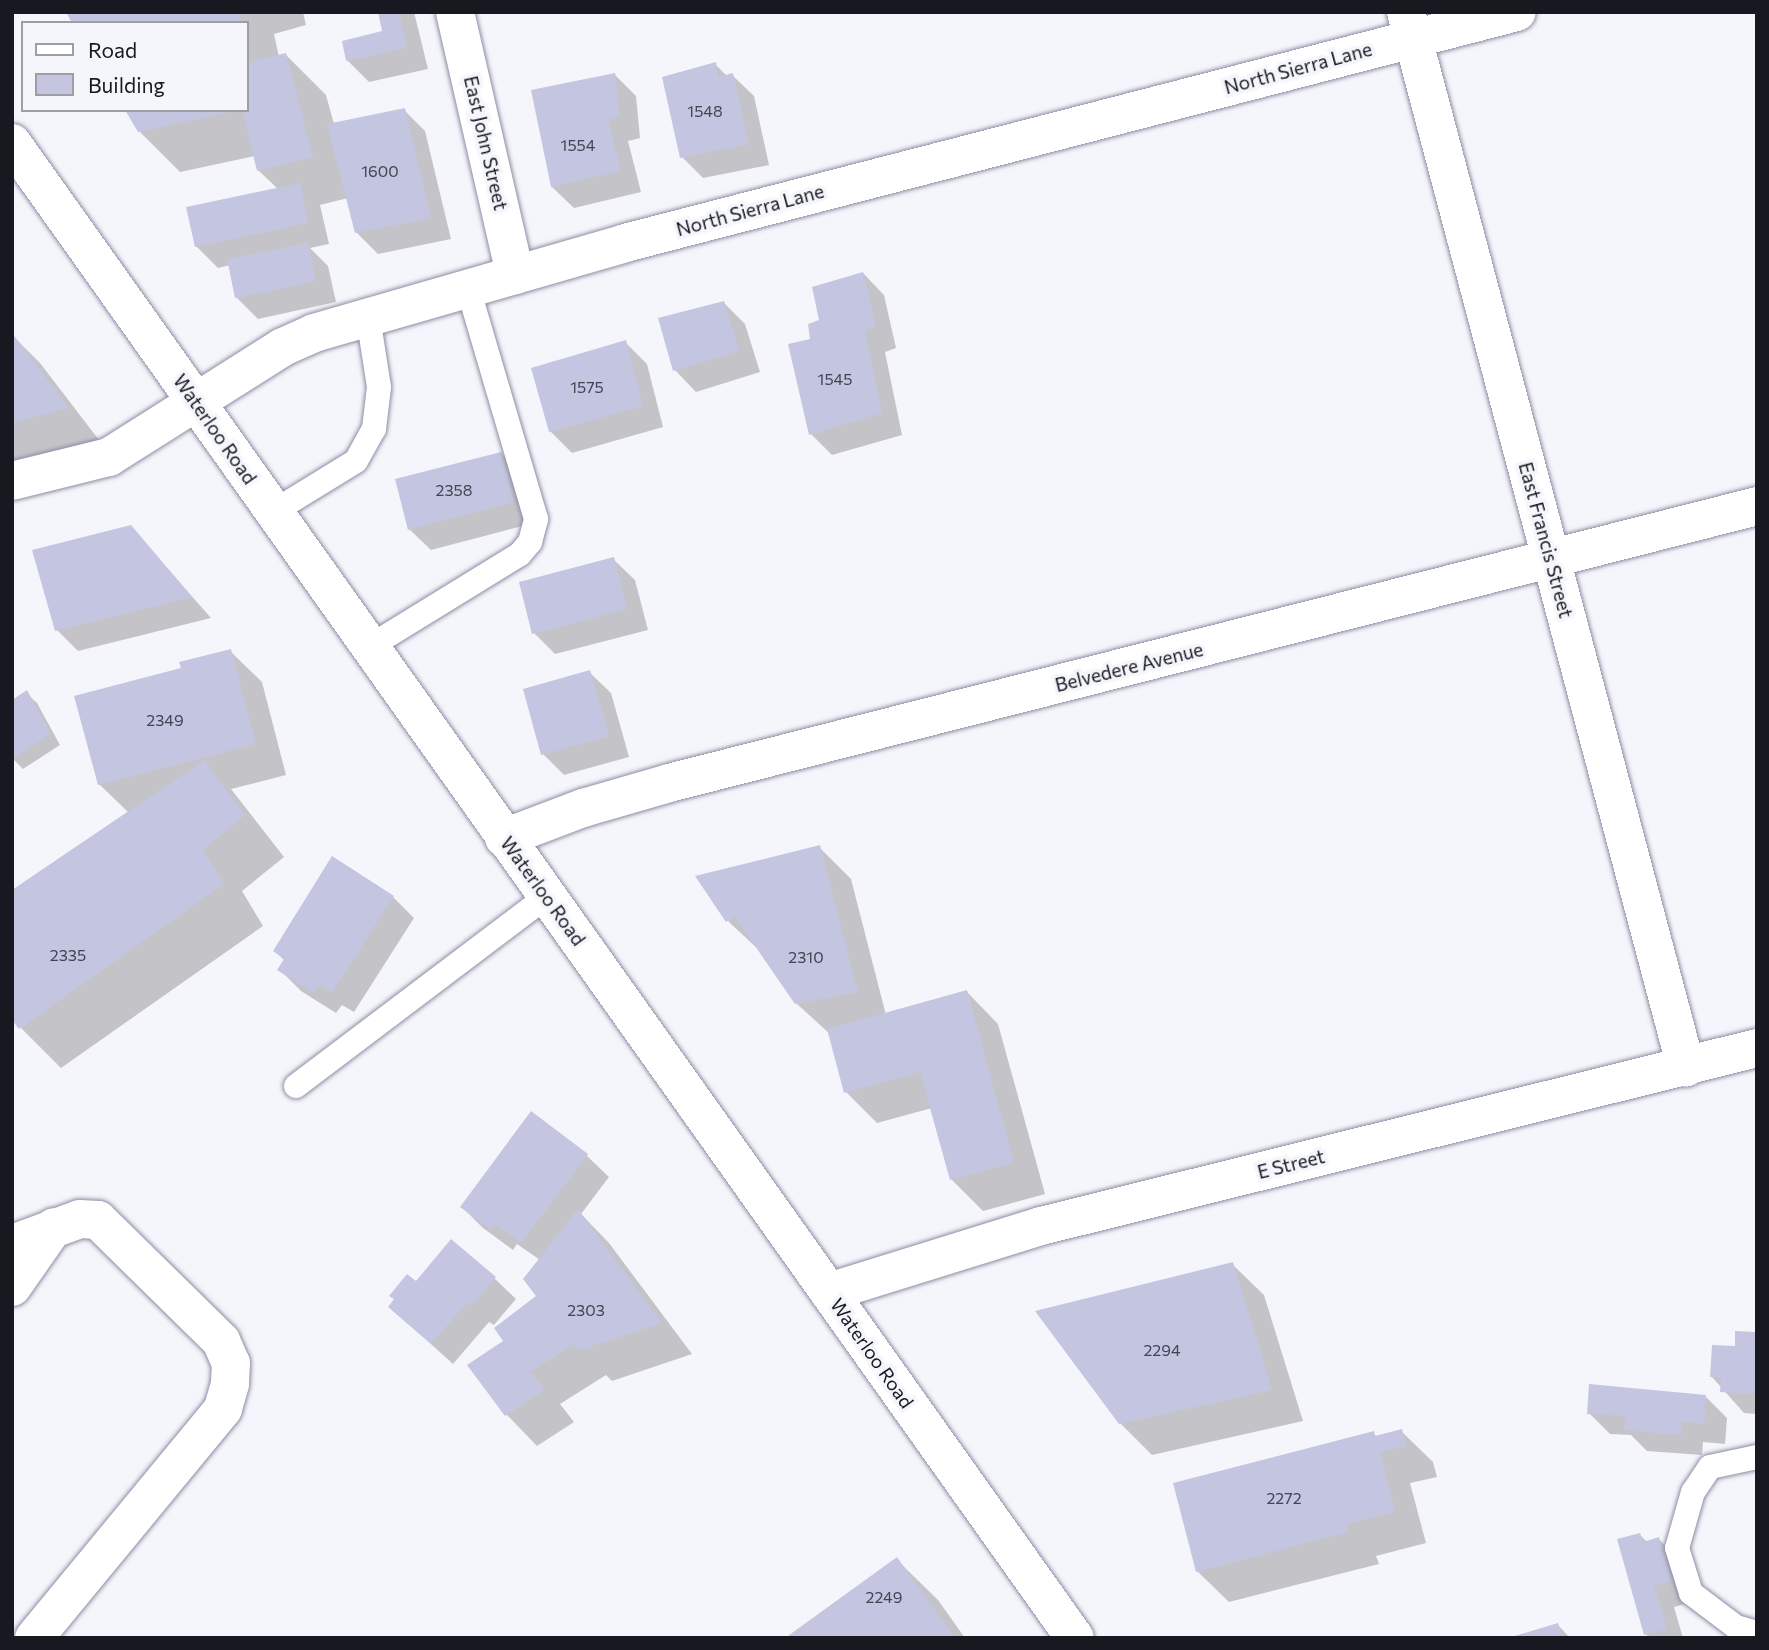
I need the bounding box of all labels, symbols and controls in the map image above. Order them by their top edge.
legend [21,21,248,112]
text: Road [88,37,137,62]
street label: North Sierra Lane [1222,37,1374,99]
text: Building [88,72,165,97]
street label: East John Street [459,74,513,212]
house number: 1548 [687,101,723,121]
house number: 1554 [561,135,595,155]
house number: 1600 [361,161,399,181]
street label: North Sierra Lane [674,179,826,241]
house number: 1545 [818,369,852,389]
street label: Waterloo Road [169,370,261,488]
house number: 1575 [570,377,604,397]
street label: East Francis Street [1514,460,1578,620]
house number: 2358 [436,480,472,500]
street label: Belvedere Avenue [1053,638,1205,696]
house number: 2349 [146,710,184,730]
street label: Waterloo Road [496,832,590,950]
house number: 2335 [50,945,86,965]
house number: 2310 [788,947,824,967]
street label: E Street [1255,1145,1327,1183]
street label: Waterloo Road [826,1294,918,1412]
house number: 2303 [567,1300,605,1320]
house number: 2294 [1143,1340,1181,1360]
house number: 2272 [1266,1488,1302,1508]
house number: 2249 [866,1587,902,1607]

